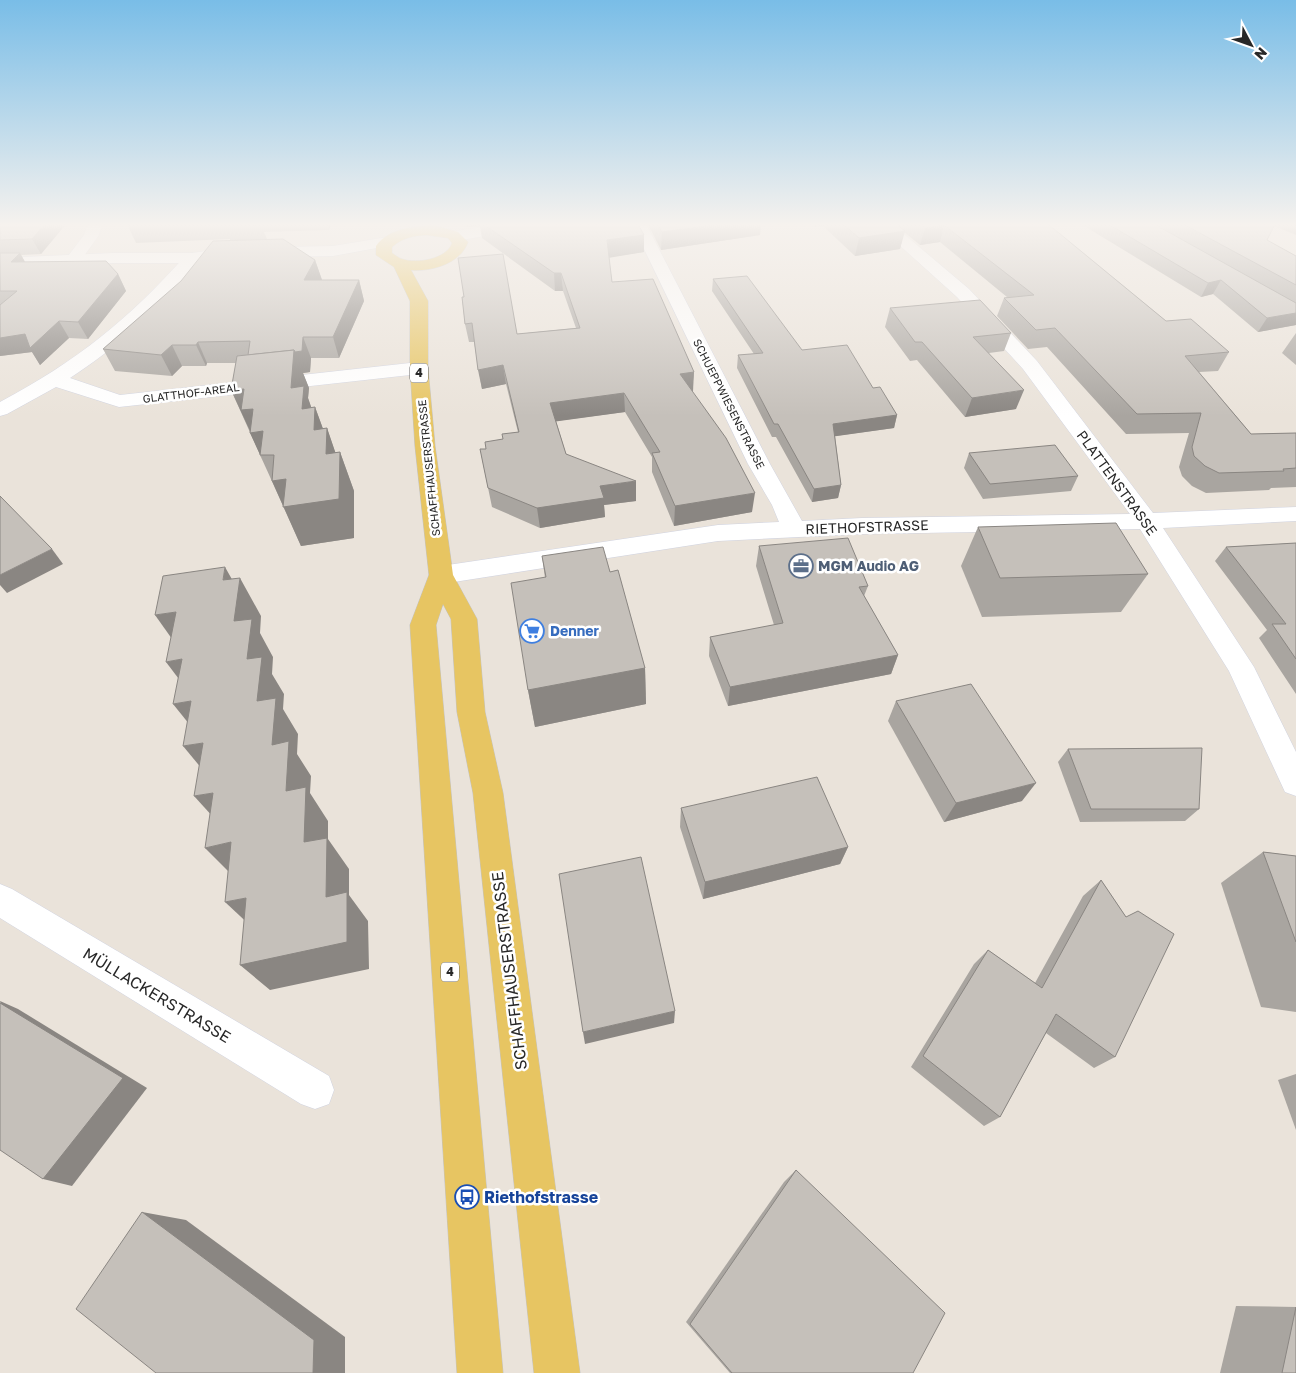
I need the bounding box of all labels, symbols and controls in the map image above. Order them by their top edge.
north arrow [1226,20,1276,70]
text: N [1251,44,1271,63]
street label: SCHUEPPWIESENSTRASSE [691,337,768,471]
road number: 4 [410,363,428,382]
street label: GLATTHOF-AREAL [142,380,241,405]
street label: SCHAFFHAUSERSTRASSE [415,399,442,537]
street label: PLATTENSTRASSE [1074,427,1161,539]
street label: RIETHOFSTRASSE [805,516,929,537]
office icon: MGM Audio AG [788,553,814,579]
place label: MGM Audio AG [818,557,919,574]
supermarket icon: Denner [519,618,545,644]
place label: Denner [550,622,599,639]
street label: SCHAFFHAUSERSTRASSE [487,871,531,1071]
street label: MÜLLACKERSTRASSE [79,943,235,1047]
road number: 4 [441,962,459,982]
bus stop icon: Riethofstrasse [454,1184,480,1210]
place label: Riethofstrasse [484,1187,598,1207]

